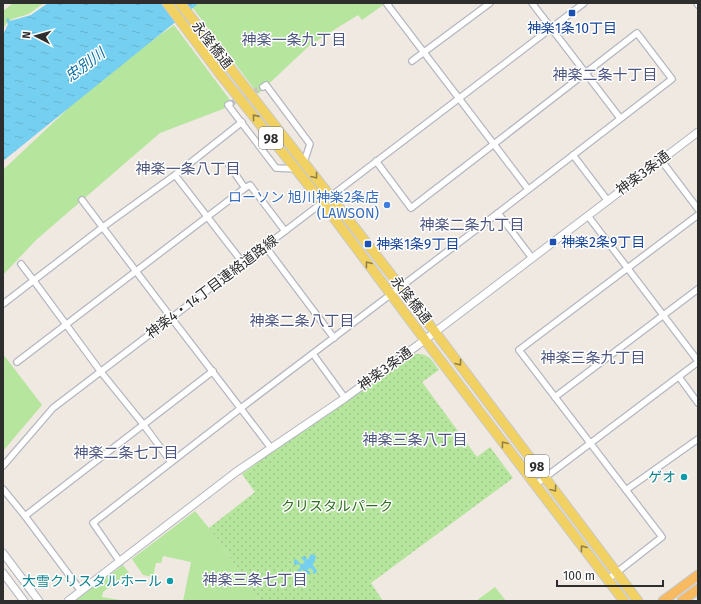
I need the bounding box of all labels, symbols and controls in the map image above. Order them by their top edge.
marker: 神楽1条10丁目 [567,8,577,18]
north arrow [16,16,56,56]
street label: 永隆橋通 [188,18,236,72]
place label: 神楽1条10丁目 [527,20,617,37]
text: N [20,31,33,39]
district label: 神楽一条九丁目 [241,31,347,49]
water label: 忠別川 [62,43,110,86]
district label: 神楽二条十丁目 [552,66,658,84]
one-way arrow [252,114,259,122]
road number: 98 [259,127,283,149]
street label: 神楽3条通 [613,147,673,199]
district label: 神楽一条八丁目 [135,160,241,178]
one-way arrow [310,171,317,178]
place label: ローソン 旭川神楽2条店 (LAWSON) [228,189,379,222]
marker: ローソン 旭川神楽2条店 (LAWSON) [382,200,392,210]
district label: 神楽二条九丁目 [419,216,525,234]
street label: 神楽4・14丁目連絡道路線 [143,232,281,342]
place label: 神楽2条9丁目 [561,234,645,251]
place label: 神楽1条9丁目 [376,236,459,253]
marker: 神楽2条9丁目 [548,237,558,247]
marker: 神楽1条9丁目 [363,239,373,249]
one-way arrow [366,261,373,268]
street label: 永隆橋通 [387,273,435,327]
district label: 神楽二条八丁目 [249,312,355,330]
street label: 神楽3条通 [355,344,415,394]
district label: 神楽三条九丁目 [540,349,646,367]
one-way arrow [454,359,462,366]
district label: 神楽三条八丁目 [362,431,468,449]
one-way arrow [502,442,509,449]
district label: 神楽二条七丁目 [73,444,179,462]
road number: 98 [525,455,549,477]
place label: ゲオ [648,469,676,486]
marker: ゲオ [679,472,689,482]
one-way arrow [549,485,556,492]
park label: クリスタルパーク [281,498,393,515]
one-way arrow [581,545,588,552]
scale bar [557,562,663,588]
text: 100 m [563,569,595,583]
district label: 神楽三条七丁目 [202,571,308,589]
place label: 大雪クリスタルホール [22,573,162,590]
marker: 大雪クリスタルホール [165,576,175,586]

